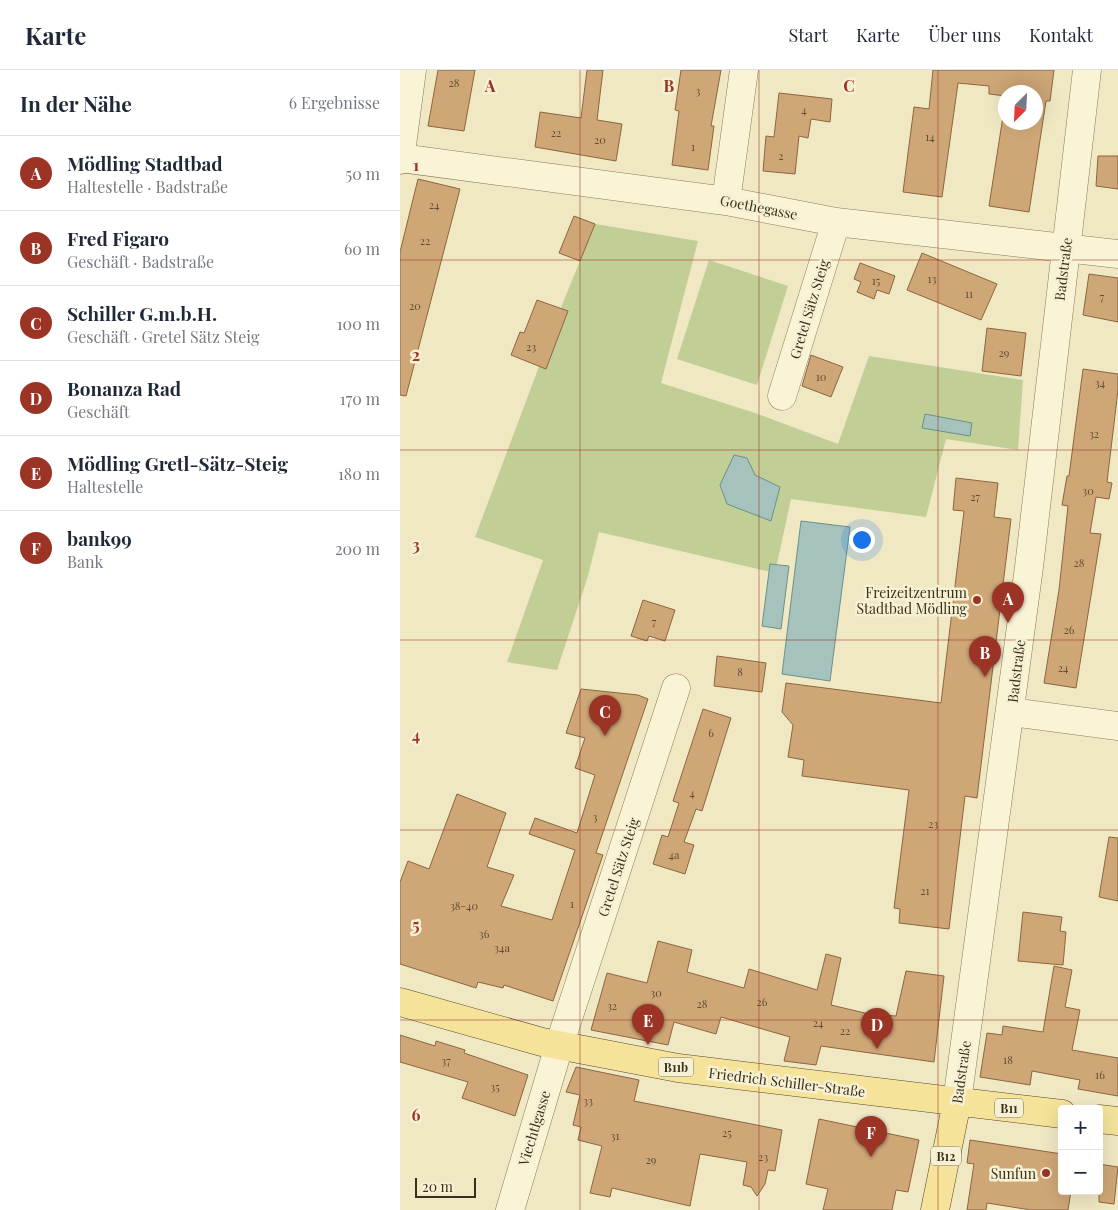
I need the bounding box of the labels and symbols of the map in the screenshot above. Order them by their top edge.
house number: 28 [449,75,460,90]
text: A [484,75,496,96]
text: B [664,75,675,96]
text: C [843,75,855,96]
house number: 3 [696,83,701,98]
north arrow [998,85,1043,130]
house number: 4 [801,102,807,117]
house number: 22 [551,125,561,140]
house number: 14 [925,129,935,144]
house number: 20 [594,132,606,147]
house number: 1 [691,139,695,154]
house number: 2 [778,148,784,163]
text: 1 [413,154,419,175]
street label: Goethegasse [719,190,799,224]
house number: 24 [429,197,440,212]
house number: 22 [420,233,430,248]
street label: Badstraße [1050,236,1076,302]
street label: Gretel Sätz Steig [785,256,833,361]
house number: 13 [928,271,936,286]
house number: 15 [872,273,881,288]
house number: 11 [965,286,973,301]
house number: 7 [1100,289,1105,304]
house number: 20 [409,298,421,313]
house number: 23 [526,339,536,354]
text: 2 [412,344,420,365]
house number: 29 [999,345,1010,360]
house number: 10 [816,369,827,384]
house number: 34 [1095,375,1106,390]
house number: 32 [1089,426,1099,441]
house number: 30 [1082,483,1094,498]
house number: 27 [970,489,980,504]
your location [849,527,875,553]
text: 3 [412,534,420,555]
house number: 28 [1074,555,1085,570]
pin: A [992,582,1024,623]
place label: Freizeitzentrum Stadtbad Mödling [856,583,968,618]
marker: Freizeitzentrum Stadtbad Mödling [971,594,983,606]
house number: 7 [652,614,657,629]
house number: 26 [1064,622,1075,637]
pin: B [969,636,1001,677]
street label: Badstraße [1003,638,1029,704]
house number: 24 [1058,660,1069,675]
house number: 8 [737,664,743,679]
pin: C [589,695,621,736]
text: 4 [412,724,420,745]
house number: 6 [708,725,714,740]
house number: 4 [689,785,695,800]
house number: 3 [593,809,598,824]
street label: Gretel Sätz Steig [593,814,643,919]
house number: 23 [928,816,938,831]
house number: 4a [669,847,680,862]
house number: 21 [920,883,930,898]
house number: 1 [570,896,574,911]
house number: 38-40 [450,898,478,913]
text: 5 [412,914,420,935]
house number: 36 [479,926,490,941]
house number: 34a [494,940,510,955]
house number: 30 [650,985,662,1000]
house number: 26 [757,994,768,1009]
house number: 28 [697,996,708,1011]
house number: 32 [607,998,617,1013]
pin: E [632,1004,664,1045]
pin: D [861,1008,893,1049]
house number: 24 [813,1015,824,1030]
house number: 22 [840,1023,850,1038]
street label: Badstraße [947,1039,975,1105]
house number: 18 [1003,1052,1013,1067]
house number: 37 [441,1053,451,1068]
road number: B11b [658,1058,694,1076]
street label: Friedrich Schiller-Straße [708,1063,866,1101]
house number: 16 [1095,1067,1105,1082]
house number: 35 [490,1079,500,1094]
street label: Viechtlgasse [513,1088,554,1169]
house number: 33 [583,1093,593,1108]
road number: B11 [995,1098,1023,1118]
text: 6 [412,1104,421,1125]
pin: F [855,1116,887,1157]
house number: 25 [722,1125,732,1140]
house number: 31 [610,1128,620,1143]
road number: B12 [931,1146,961,1166]
house number: 23 [758,1149,768,1164]
house number: 29 [646,1152,657,1167]
place label: Sunfun [991,1164,1037,1183]
marker: Sunfun [1040,1167,1052,1179]
scale bar [415,1175,476,1198]

